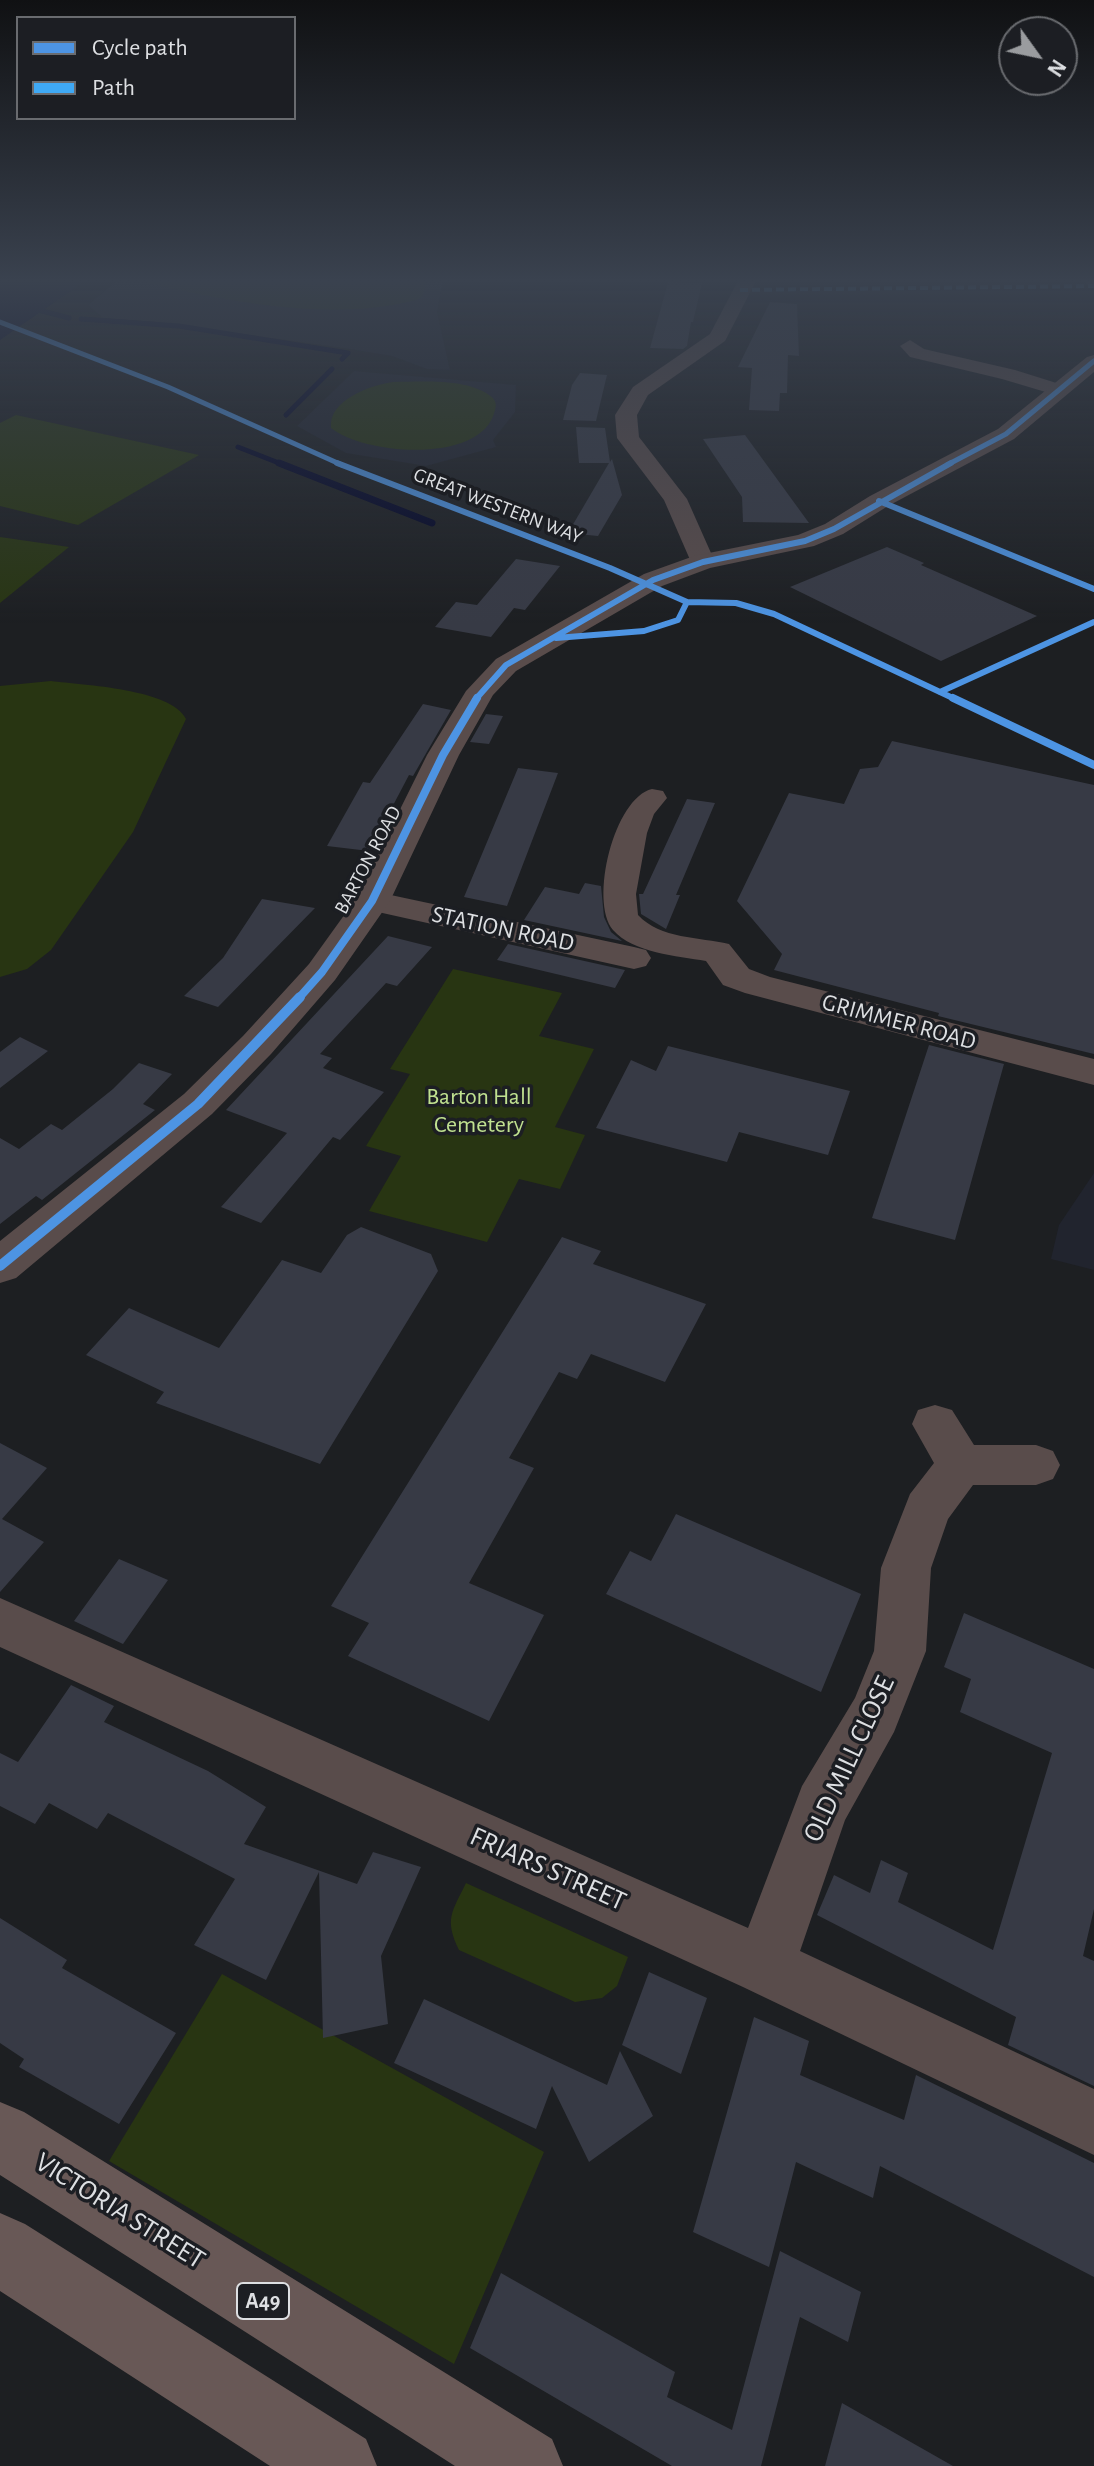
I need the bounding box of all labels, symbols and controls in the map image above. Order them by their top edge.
legend [16,16,296,120]
north arrow [998,16,1078,96]
text: Cycle path [92,36,188,60]
text: N [1043,56,1070,80]
text: Path [92,76,135,100]
street label: GREAT WESTERN WAY [410,463,586,549]
street label: BARTON ROAD [329,802,407,918]
street label: STATION ROAD [429,900,577,958]
street label: GRIMMER ROAD [819,988,979,1056]
park label: Barton Hall Cemetery [426,1083,532,1139]
street label: OLD MILL CLOSE [796,1671,902,1847]
street label: FRIARS STREET [465,1820,631,1918]
street label: VICTORIA STREET [29,2145,211,2277]
road number: A49 [237,2283,289,2319]

